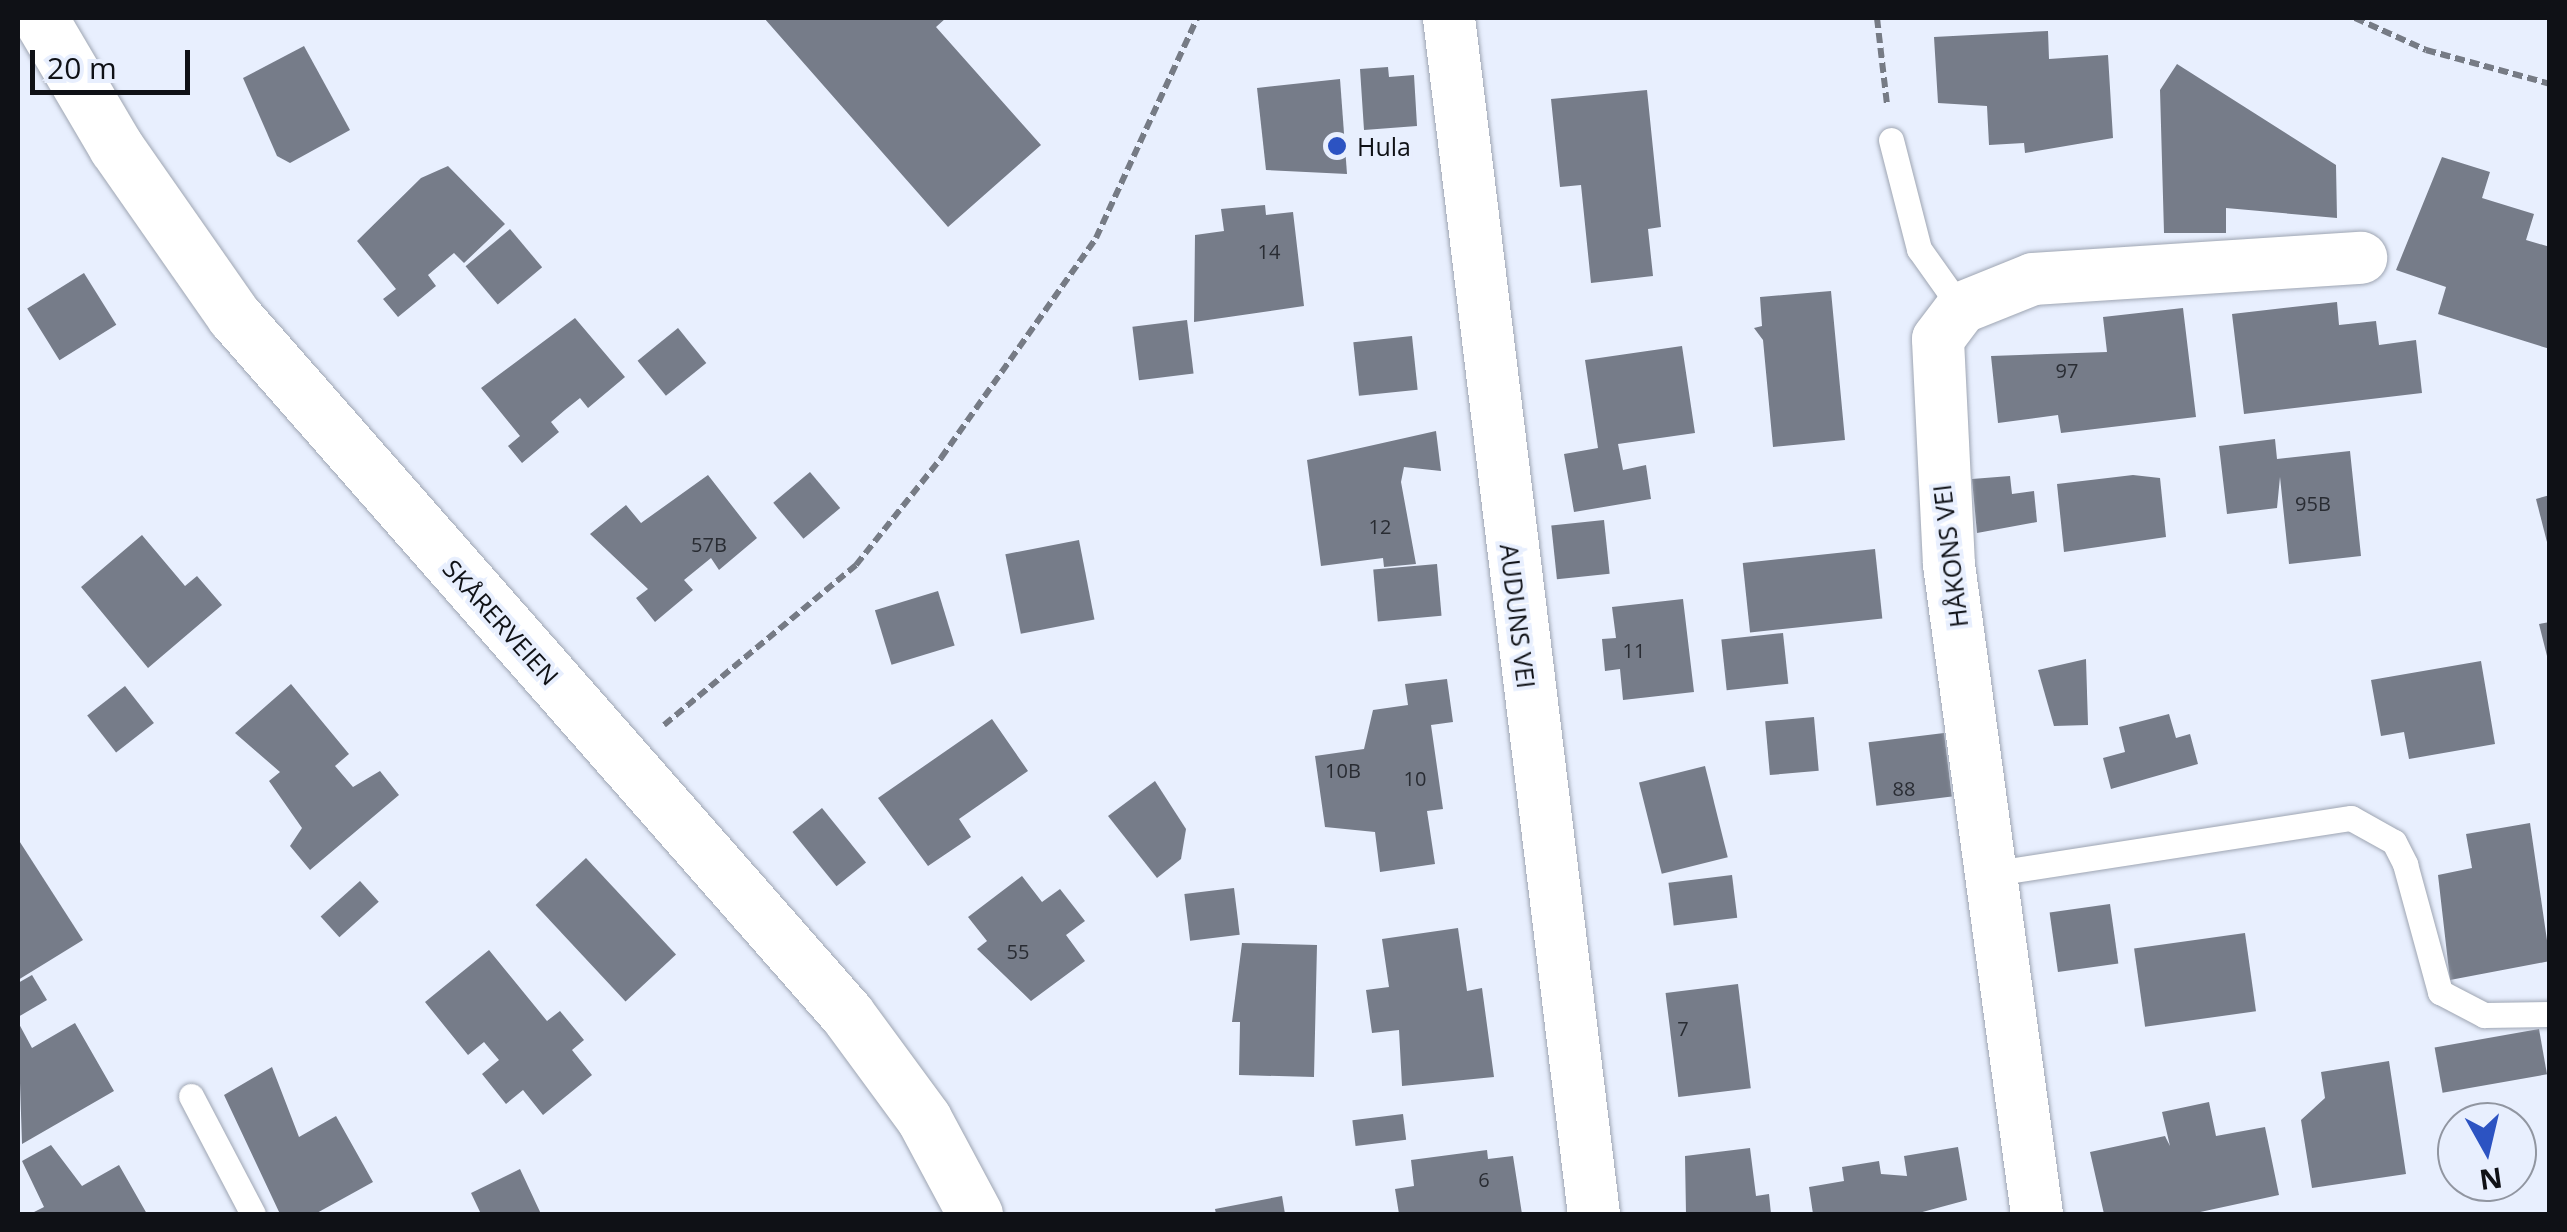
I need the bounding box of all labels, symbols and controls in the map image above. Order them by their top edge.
scale bar [35,30,195,92]
text: 20 m [47,47,117,88]
place label: Hula [1357,131,1411,161]
marker: Hula [1326,135,1348,157]
house number: 14 [1258,239,1280,263]
house number: 97 [2056,358,2078,382]
street label: HÅKONS VEI [1926,483,1974,629]
house number: 95B [2295,491,2331,515]
house number: 12 [1369,514,1391,538]
house number: 57B [691,532,727,556]
street label: AUDUNS VEI [1494,542,1542,690]
street label: SKÅRERVEIEN [437,553,565,691]
house number: 11 [1623,638,1645,662]
house number: 10B [1325,758,1361,782]
house number: 10 [1404,766,1426,790]
house number: 88 [1893,776,1915,800]
house number: 55 [1007,939,1029,963]
house number: 7 [1677,1016,1689,1040]
north arrow [2437,1102,2537,1202]
text: N [2477,1159,2505,1200]
house number: 6 [1478,1167,1490,1191]

